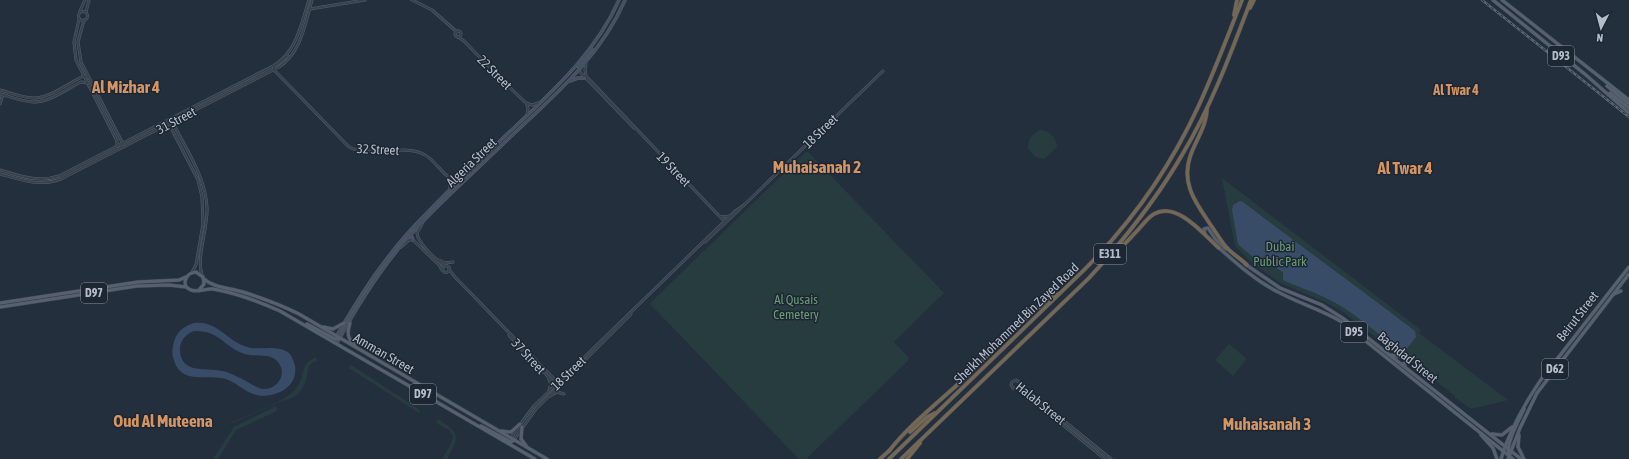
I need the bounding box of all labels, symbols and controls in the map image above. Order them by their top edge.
north arrow [1581,8,1621,48]
text: N [1596,32,1604,44]
road number: D93 [1548,46,1574,66]
street label: 22 Street [474,52,515,93]
district label: Al Mizhar 4 [91,77,160,97]
district label: Al Twar 4 [1432,82,1479,98]
street label: 31 Street [154,104,199,137]
street label: 18 Street [800,111,841,152]
street label: Algeria Street [443,135,500,190]
street label: 32 Street [356,141,400,158]
street label: 19 Street [653,149,694,190]
district label: Muhaisanah 2 [773,157,861,177]
district label: Al Twar 4 [1376,158,1433,178]
park label: Dubai Public Park [1253,239,1307,269]
road number: E311 [1094,244,1126,264]
street label: Sheikh Mohammed Bin Zayed Road [951,260,1082,387]
road number: D97 [81,283,107,303]
street label: Beirut Street [1553,288,1602,344]
park label: Al Qusais Cemetery [773,292,819,322]
road number: D95 [1341,322,1367,342]
street label: Baghdad Street [1375,329,1441,386]
street label: Amman Street [351,330,417,377]
street label: 37 Street [509,336,549,377]
street label: 18 Street [548,353,589,394]
road number: D62 [1542,359,1568,379]
street label: Halab Street [1013,379,1069,428]
road number: D97 [410,384,436,404]
district label: Oud Al Muteena [113,411,213,431]
district label: Muhaisanah 3 [1223,414,1311,434]

